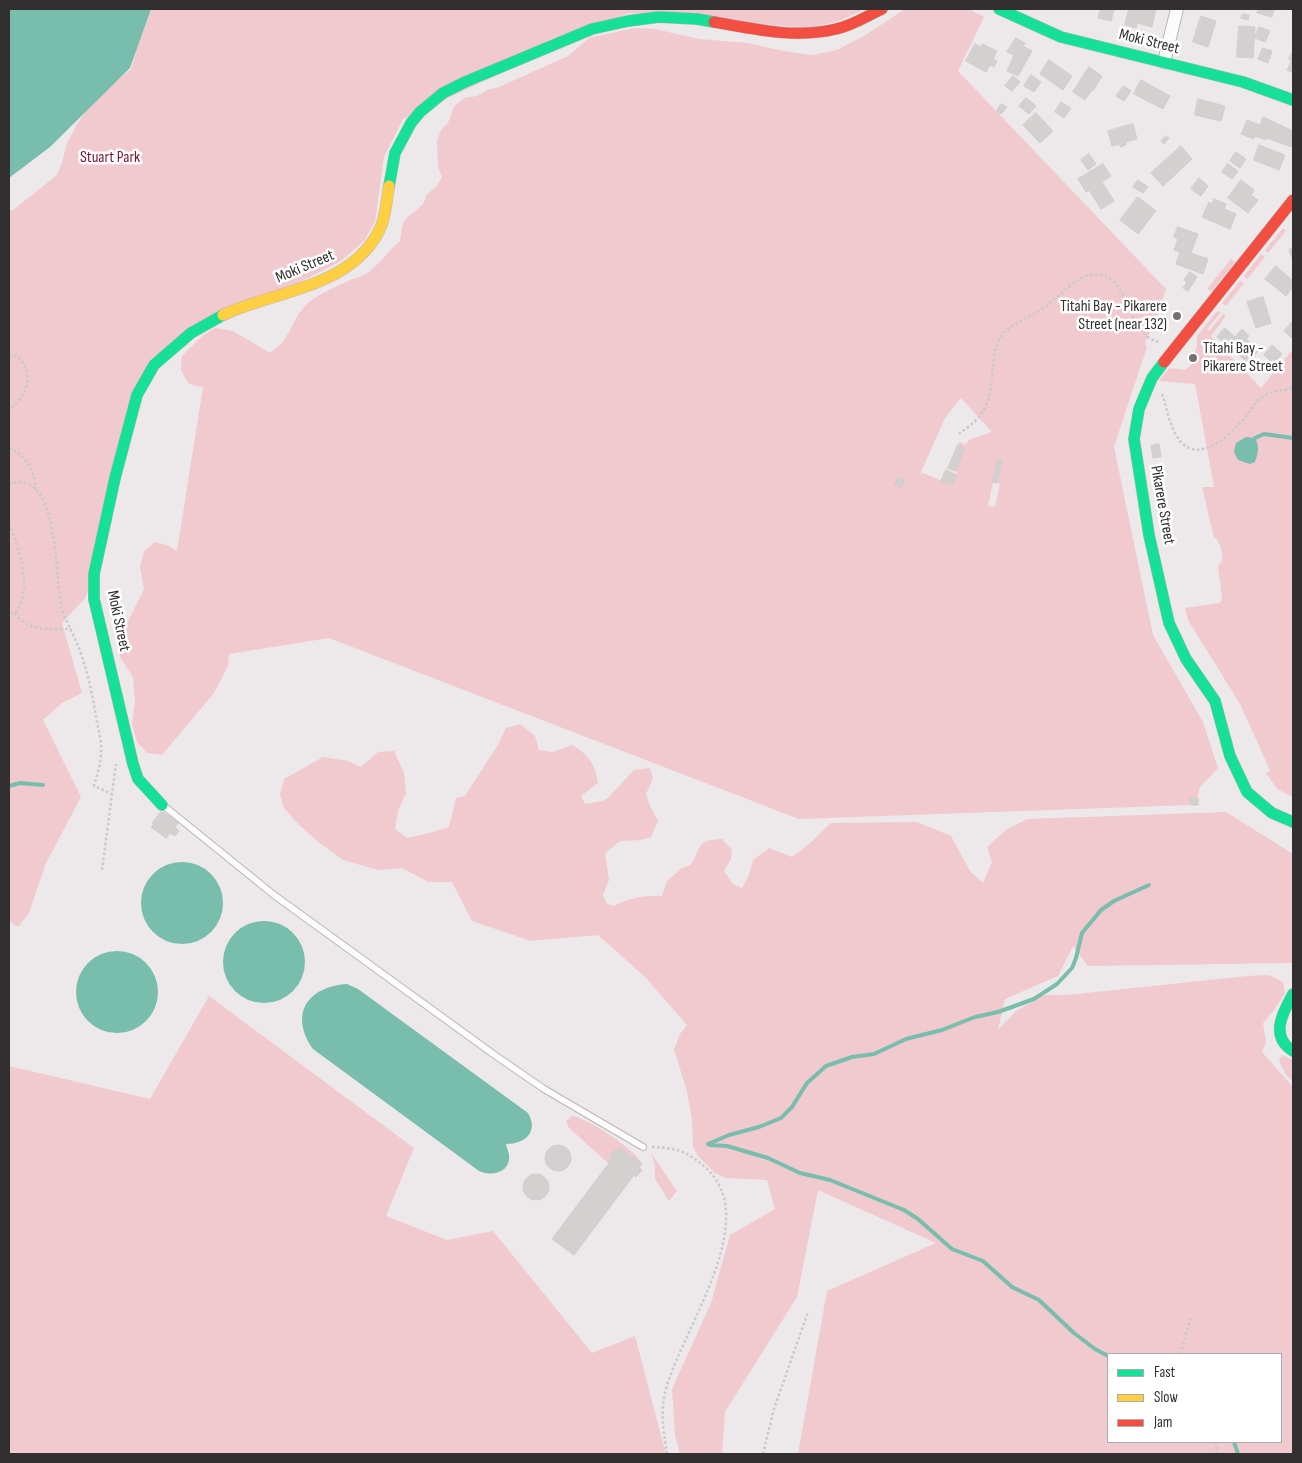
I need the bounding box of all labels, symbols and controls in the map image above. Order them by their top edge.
street label: Moki Street [1117,25,1181,59]
park label: Stuart Park [80,148,140,168]
street label: Moki Street [273,246,337,288]
place label: Titahi Bay - Pikarere Street (near 132) [1060,297,1167,335]
marker: Titahi Bay - Pikarere Street (near 132) [1171,310,1183,322]
place label: Titahi Bay - Pikarere Street [1203,339,1283,377]
marker: Titahi Bay - Pikarere Street [1187,352,1199,364]
street label: Pikarere Street [1146,464,1178,546]
street label: Moki Street [102,589,134,653]
legend [1107,1353,1282,1443]
text: Fast [1154,1363,1175,1382]
text: Slow [1154,1388,1178,1407]
text: Jam [1154,1413,1172,1432]

